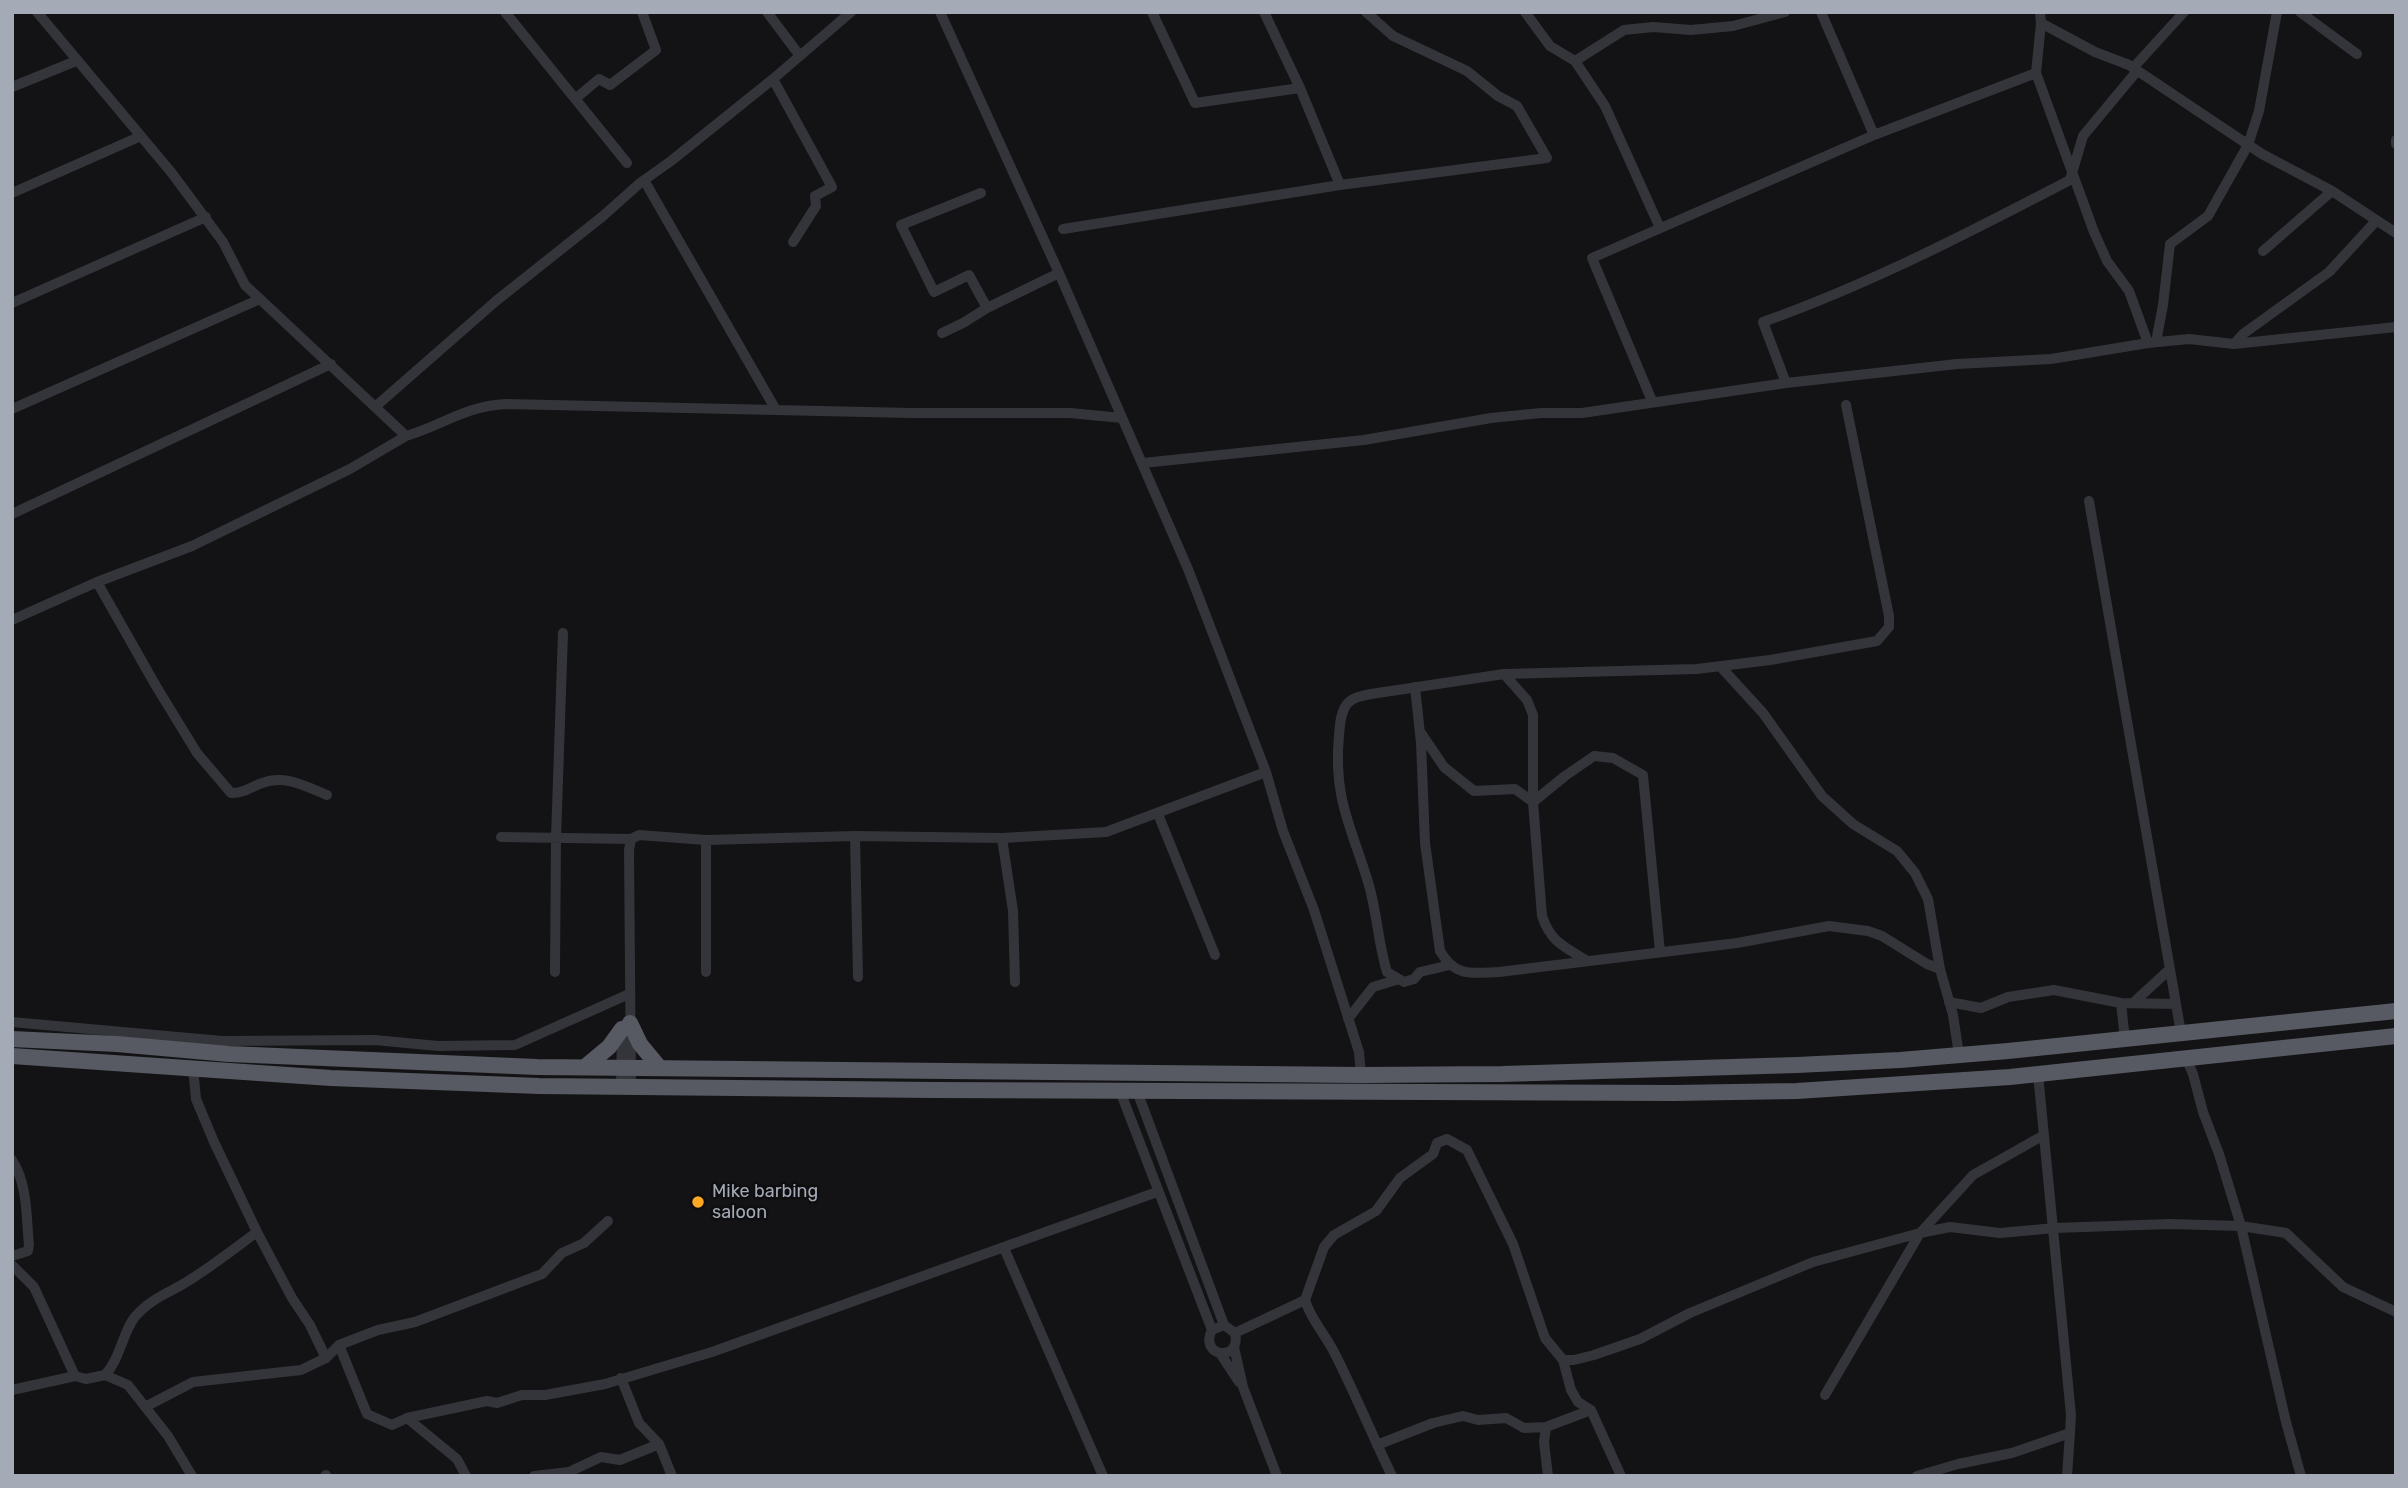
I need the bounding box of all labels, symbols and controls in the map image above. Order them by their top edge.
place label: Mike barbing saloon [712,1181,818,1224]
marker: Mike barbing saloon [690,1194,706,1210]

